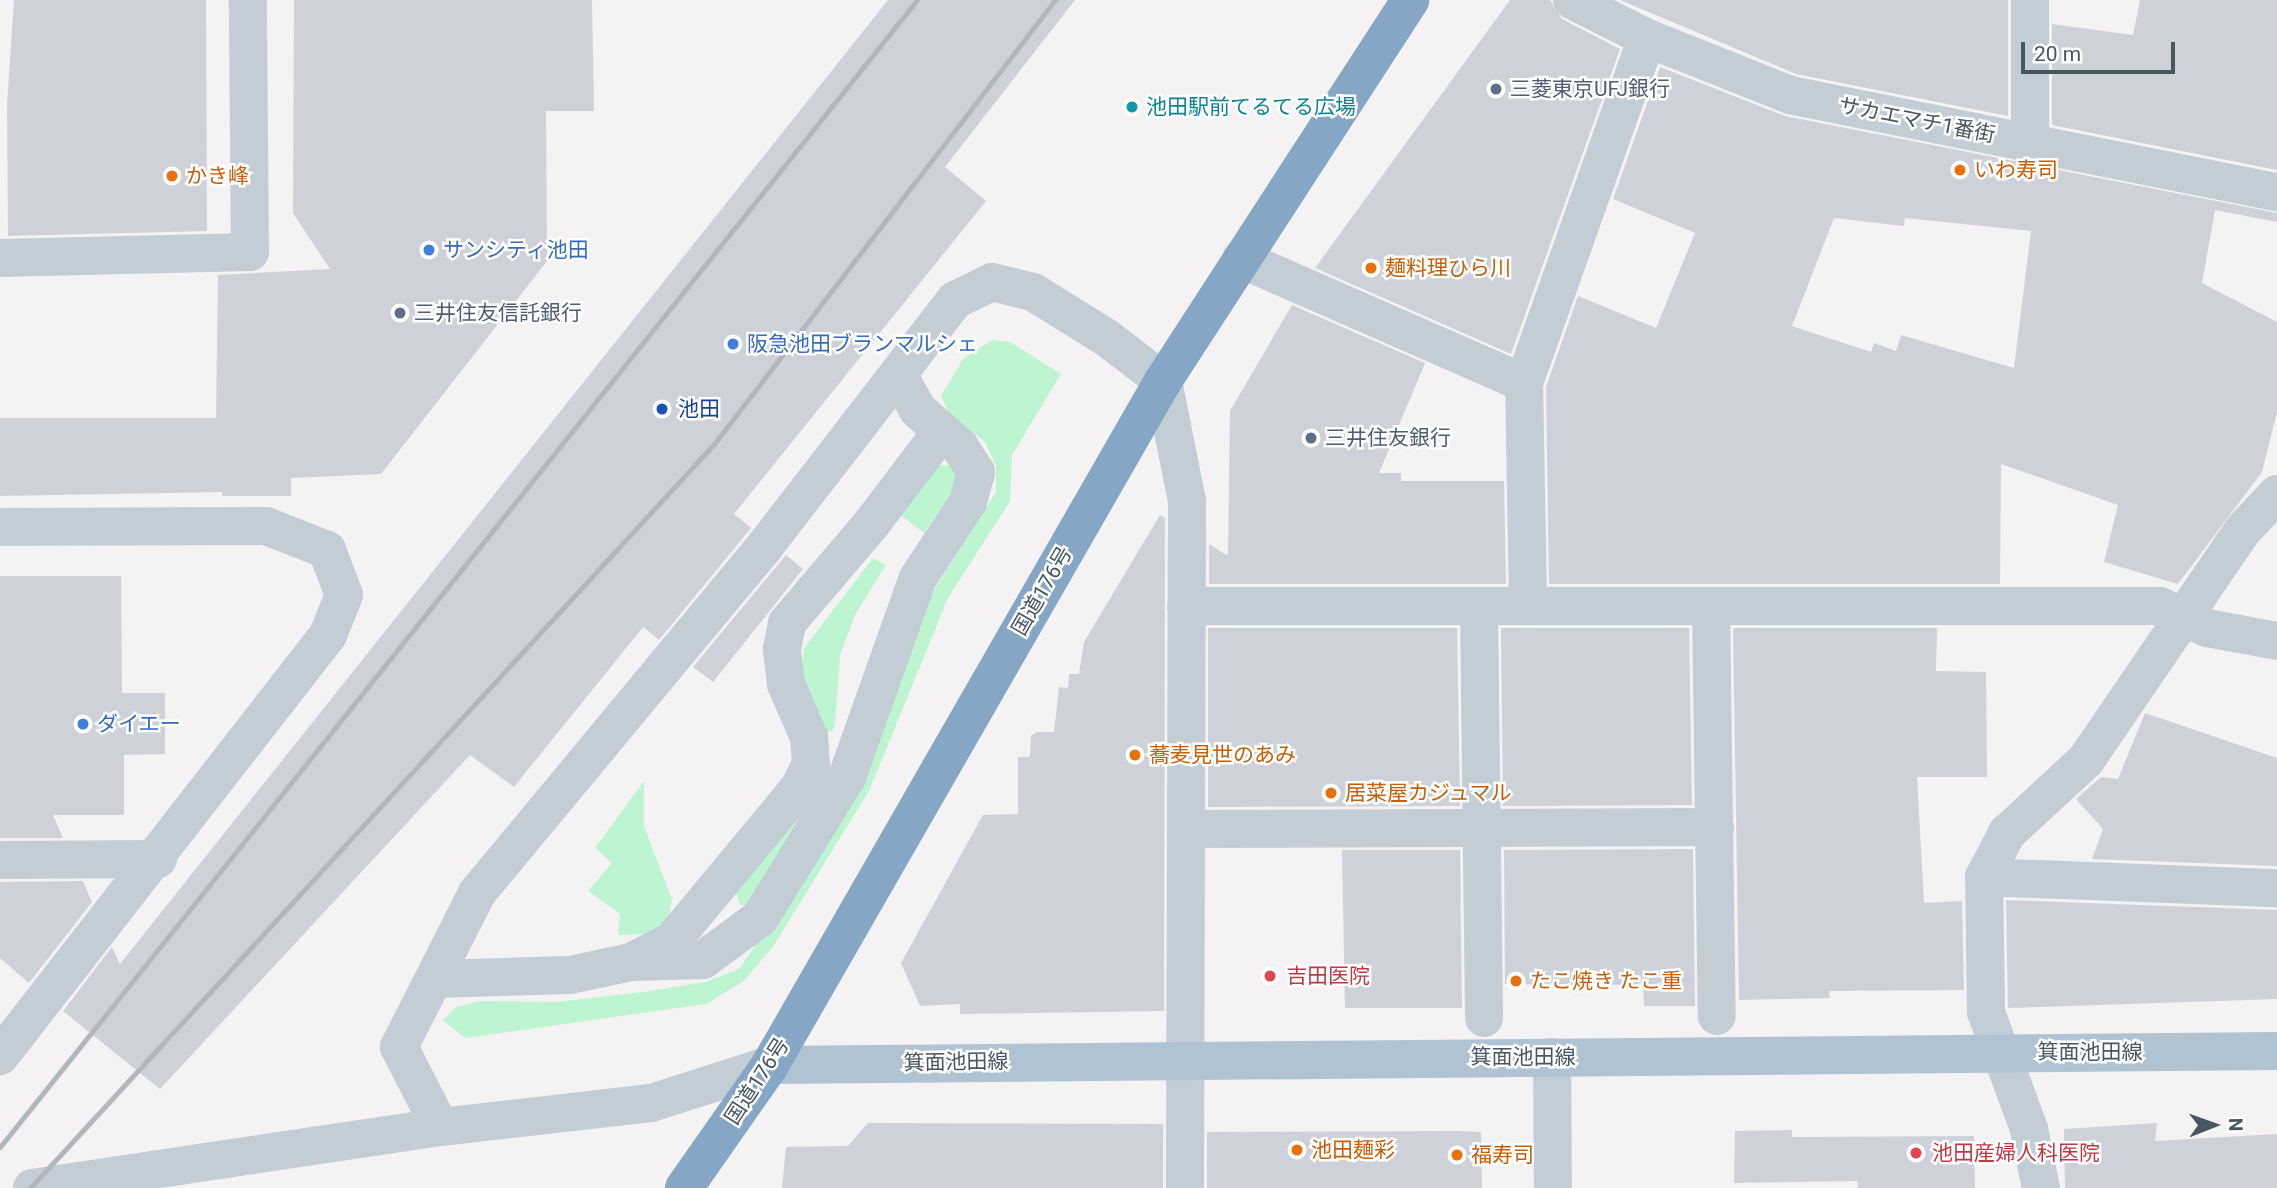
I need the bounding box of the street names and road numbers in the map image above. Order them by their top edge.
street label: サカエマチ1番街 [1837,92,1997,148]
street label: 国道176号 [1006,542,1078,640]
street label: 国道176号 [720,1033,794,1129]
street label: 箕面池田線 [2038,1039,2142,1065]
street label: 箕面池田線 [1471,1044,1575,1070]
street label: 箕面池田線 [903,1048,1009,1076]

